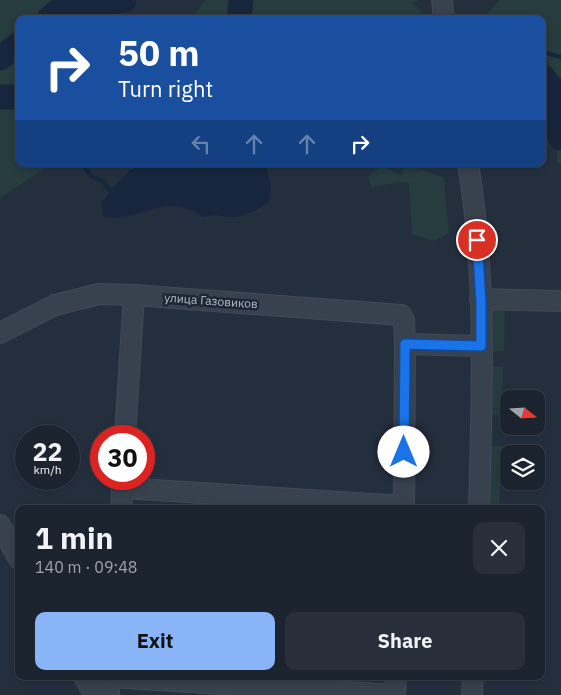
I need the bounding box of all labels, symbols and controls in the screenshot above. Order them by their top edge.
text: 50 m [118,30,200,76]
icon: right [35,35,100,100]
text: Turn right [118,74,213,103]
icon: left [187,130,215,158]
icon: ahead [240,130,268,158]
icon: ahead [293,130,321,158]
icon: right [346,130,374,158]
pin [456,219,498,261]
icon: arrive [463,226,491,254]
street label: улица Газовиков [164,290,258,311]
north arrow [500,390,545,435]
map controls [500,390,545,490]
speed limit sign: 30 [90,425,155,490]
position arrow [377,425,429,477]
text: 22 [32,435,63,468]
button: layers [500,445,545,490]
text: km/h [33,462,62,477]
text: 1 min [35,518,113,557]
button: close [473,522,525,574]
text: 140 m · 09:48 [35,557,137,577]
button: Exit [35,612,275,670]
button: Share [285,612,525,670]

